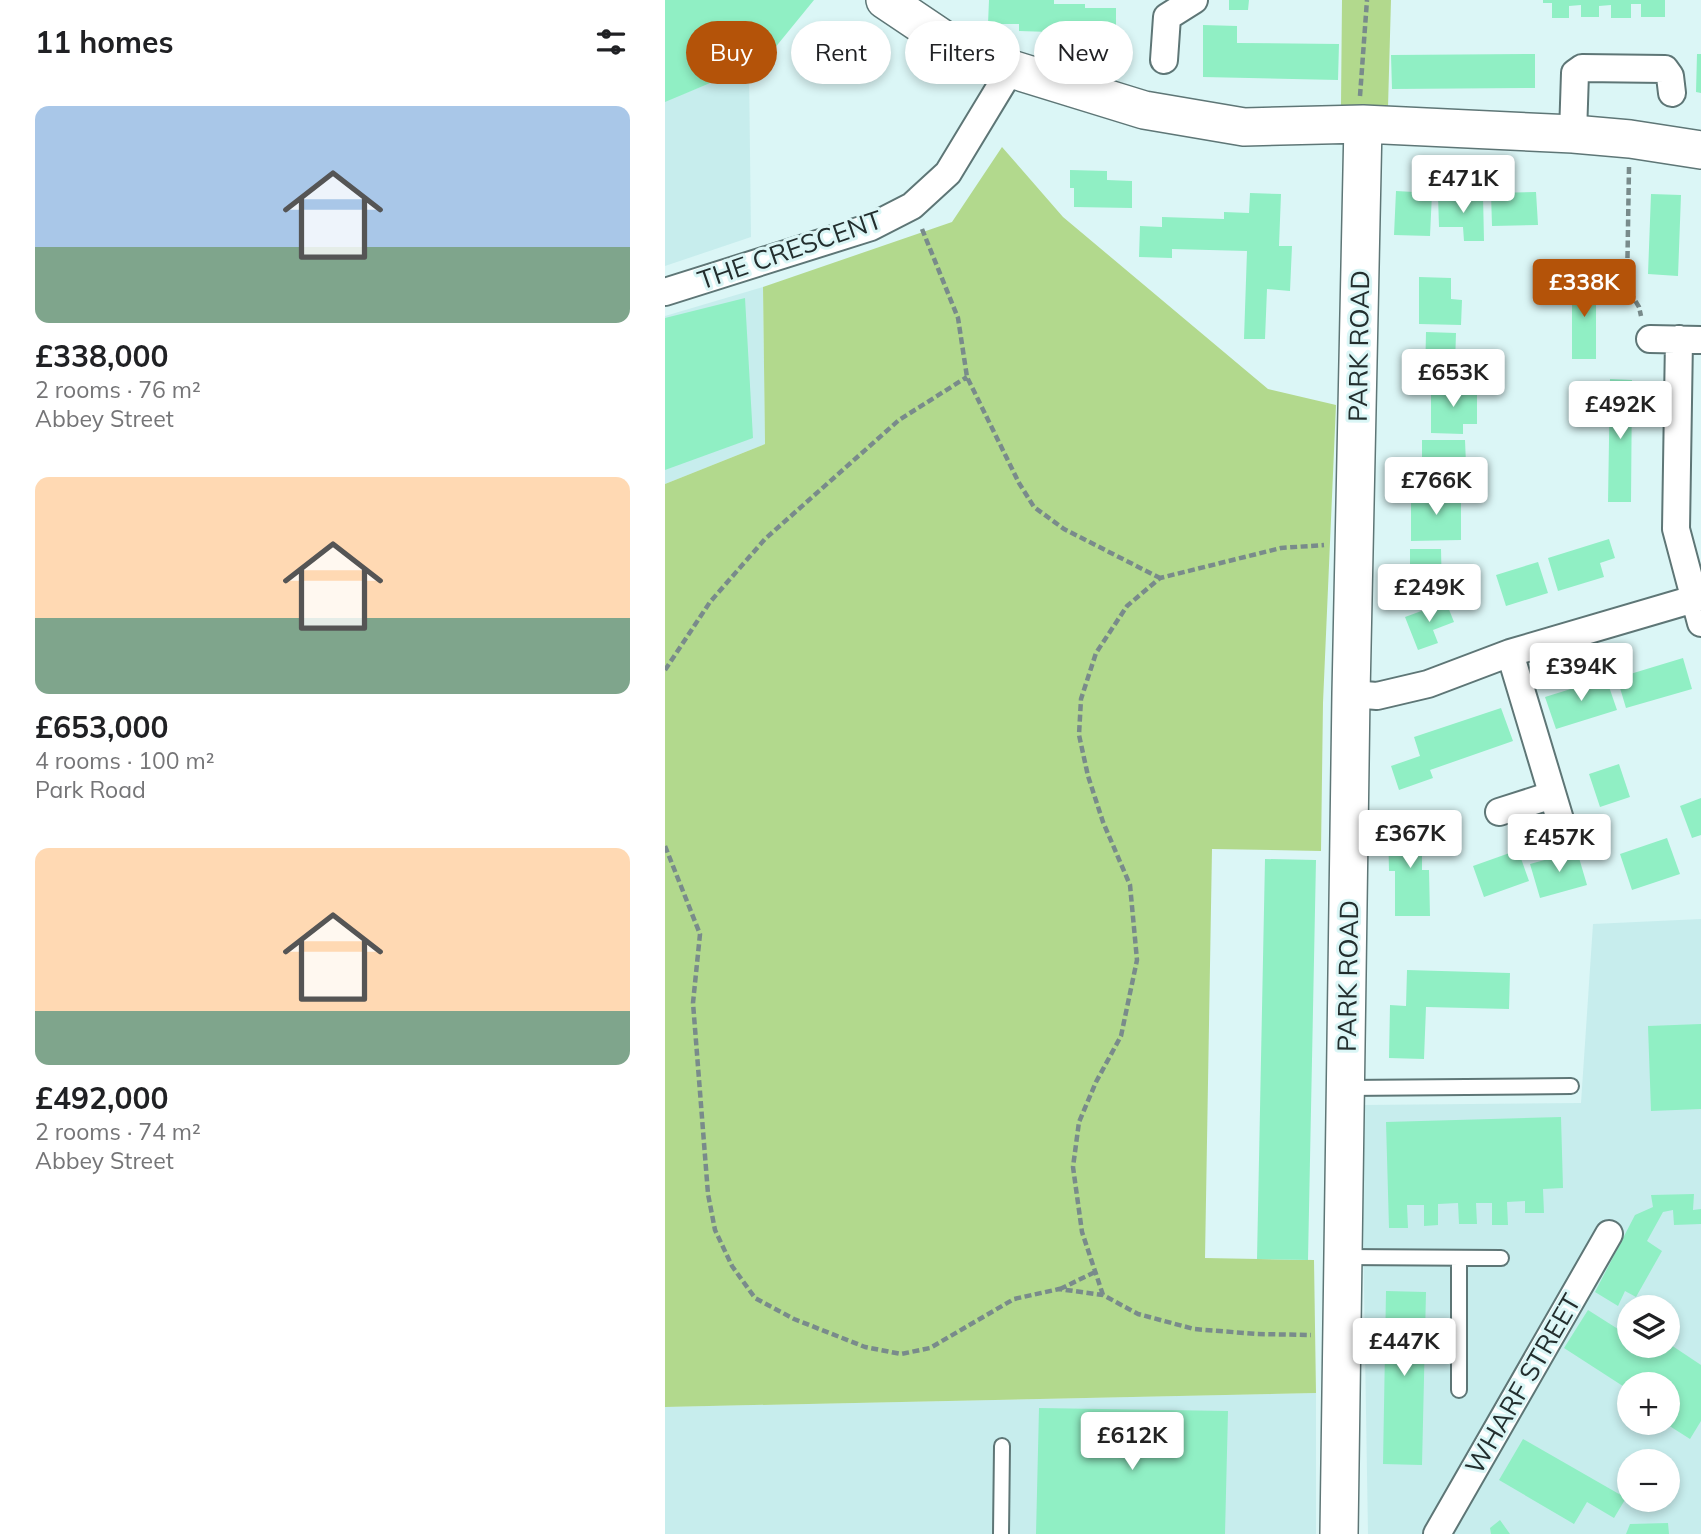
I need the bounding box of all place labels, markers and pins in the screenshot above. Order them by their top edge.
pin: £471K [1414,156,1512,215]
pin: £338K [1535,260,1633,319]
pin: £653K [1404,350,1502,409]
pin: £492K [1571,382,1669,441]
pin: £766K [1387,458,1485,517]
pin: £249K [1380,564,1478,624]
pin: £394K [1532,644,1630,703]
pin: £367K [1361,810,1459,870]
pin: £457K [1510,814,1608,874]
pin: £447K [1355,1318,1453,1378]
pin: £612K [1083,1412,1181,1472]

